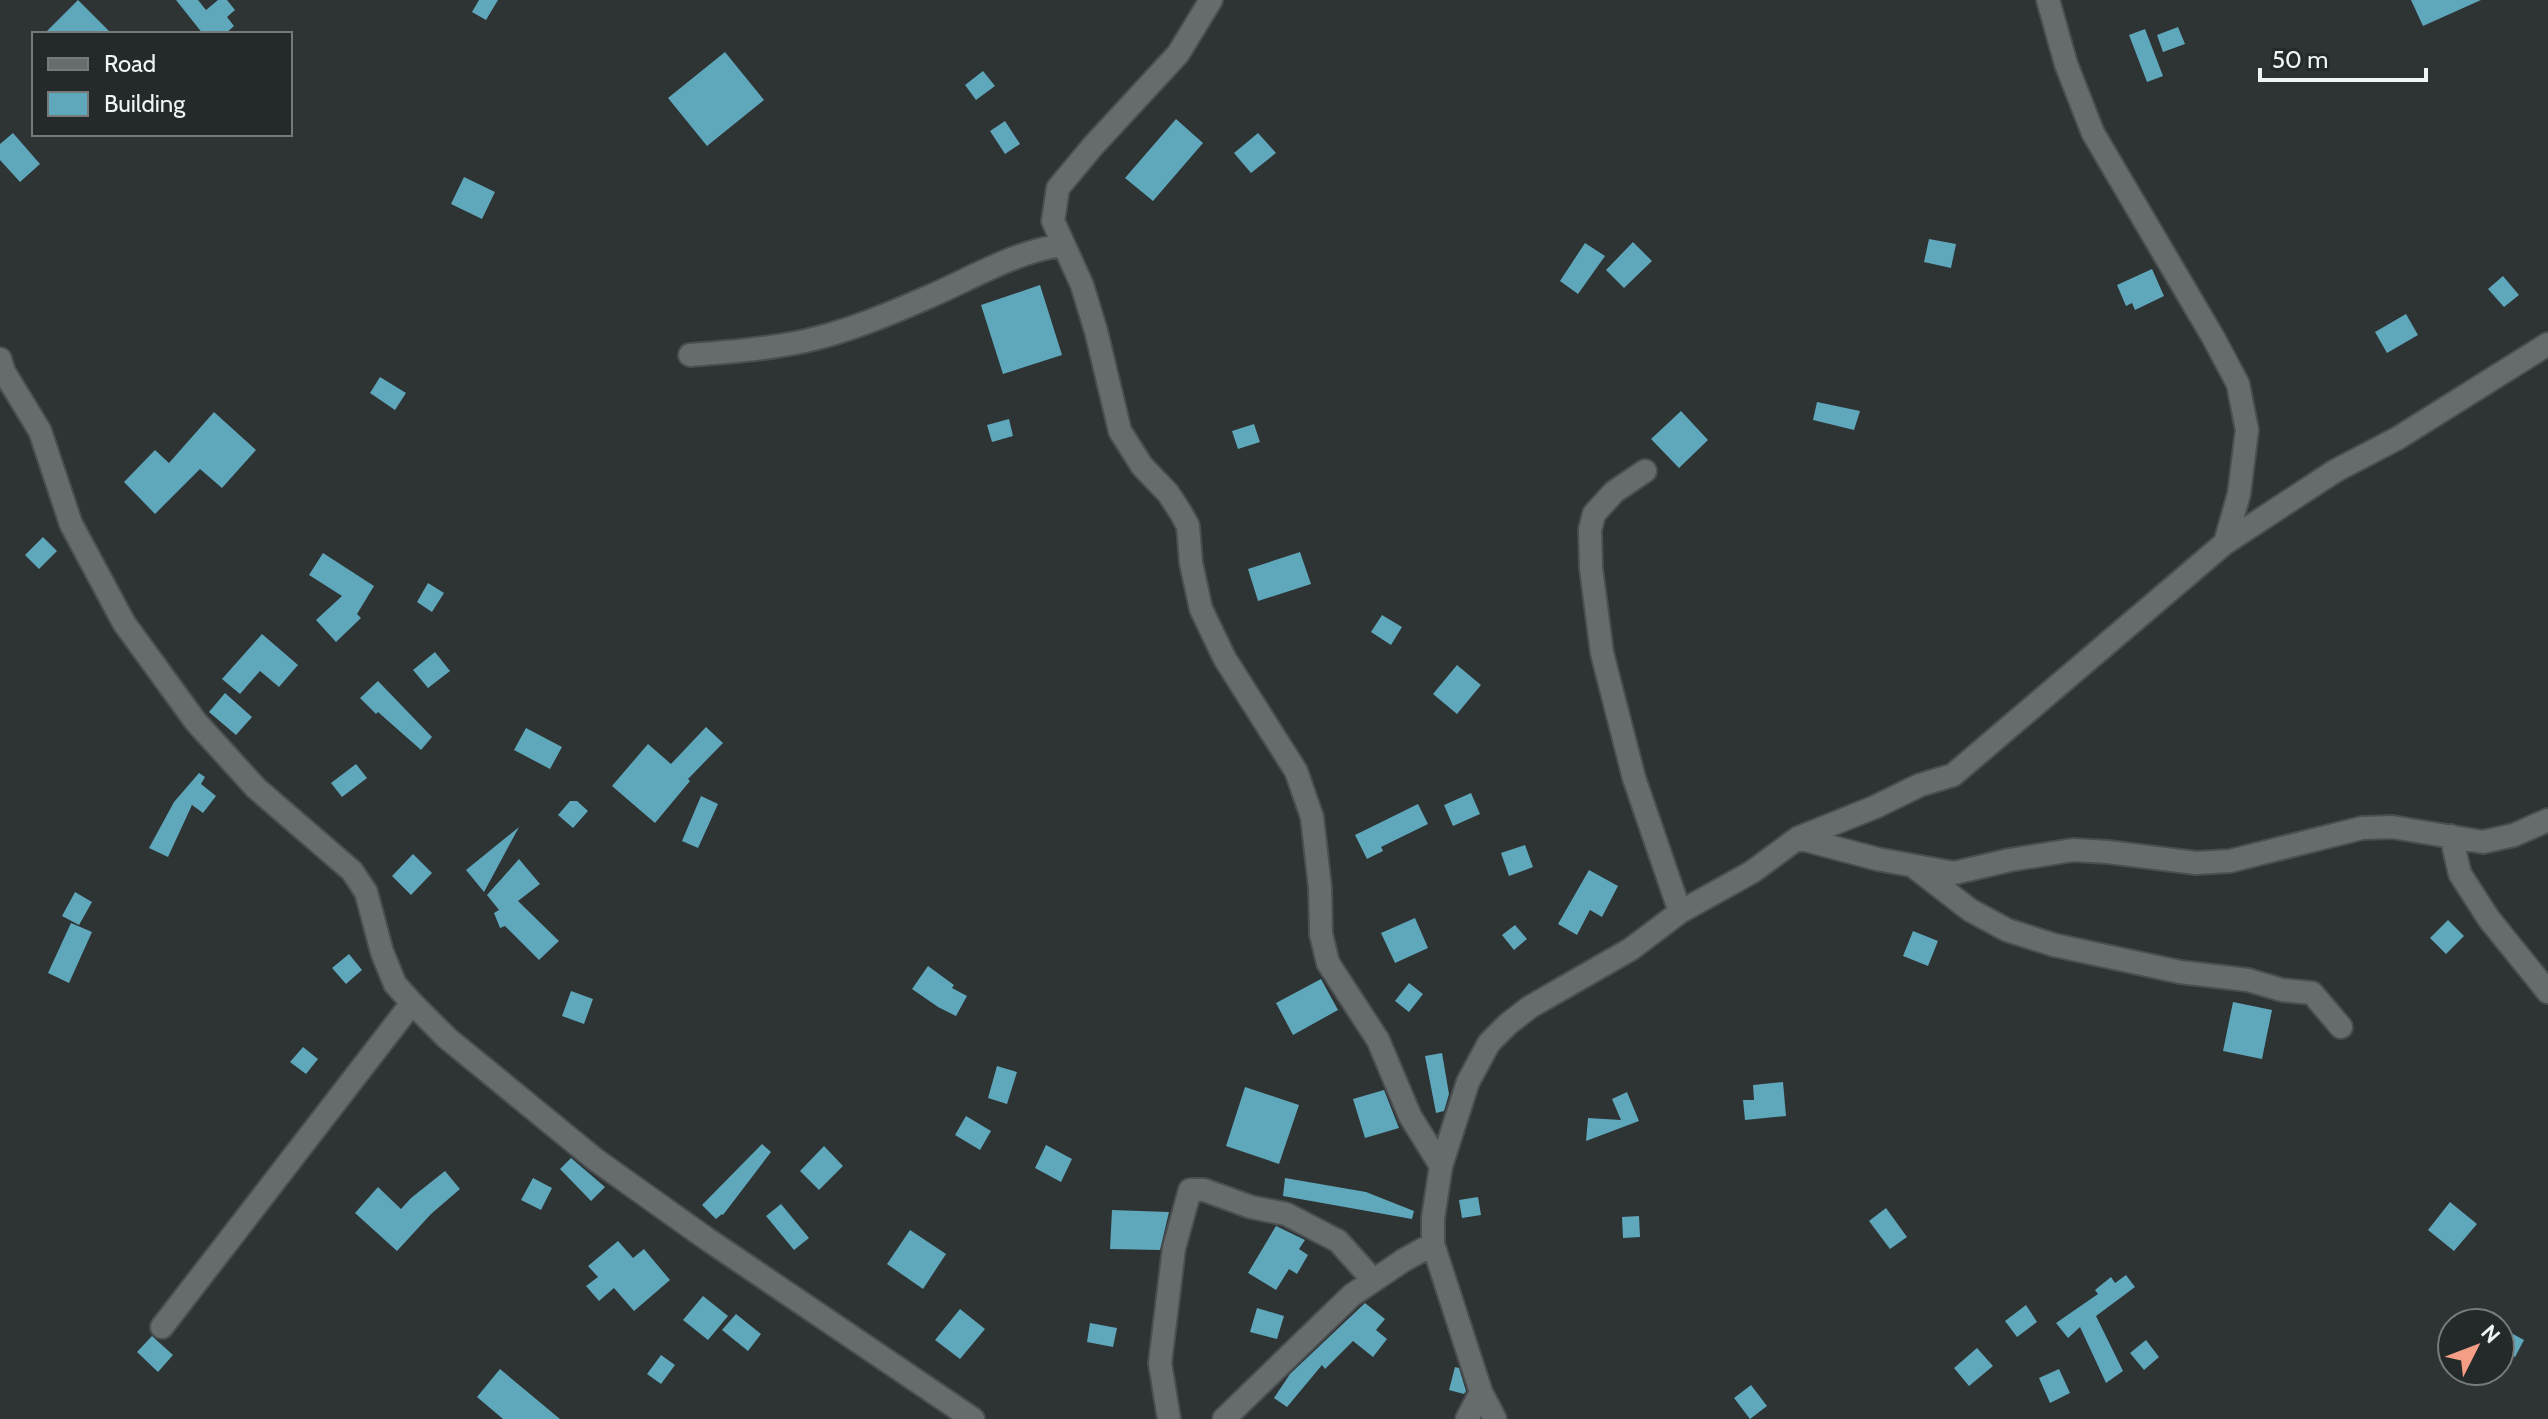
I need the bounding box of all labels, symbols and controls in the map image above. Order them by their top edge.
legend [32,32,292,136]
scale bar [2260,32,2426,82]
text: 50 m [2272,45,2328,74]
text: Road [104,49,156,78]
text: Building [104,89,186,118]
north arrow [2436,1307,2516,1387]
text: N [2475,1319,2506,1349]

